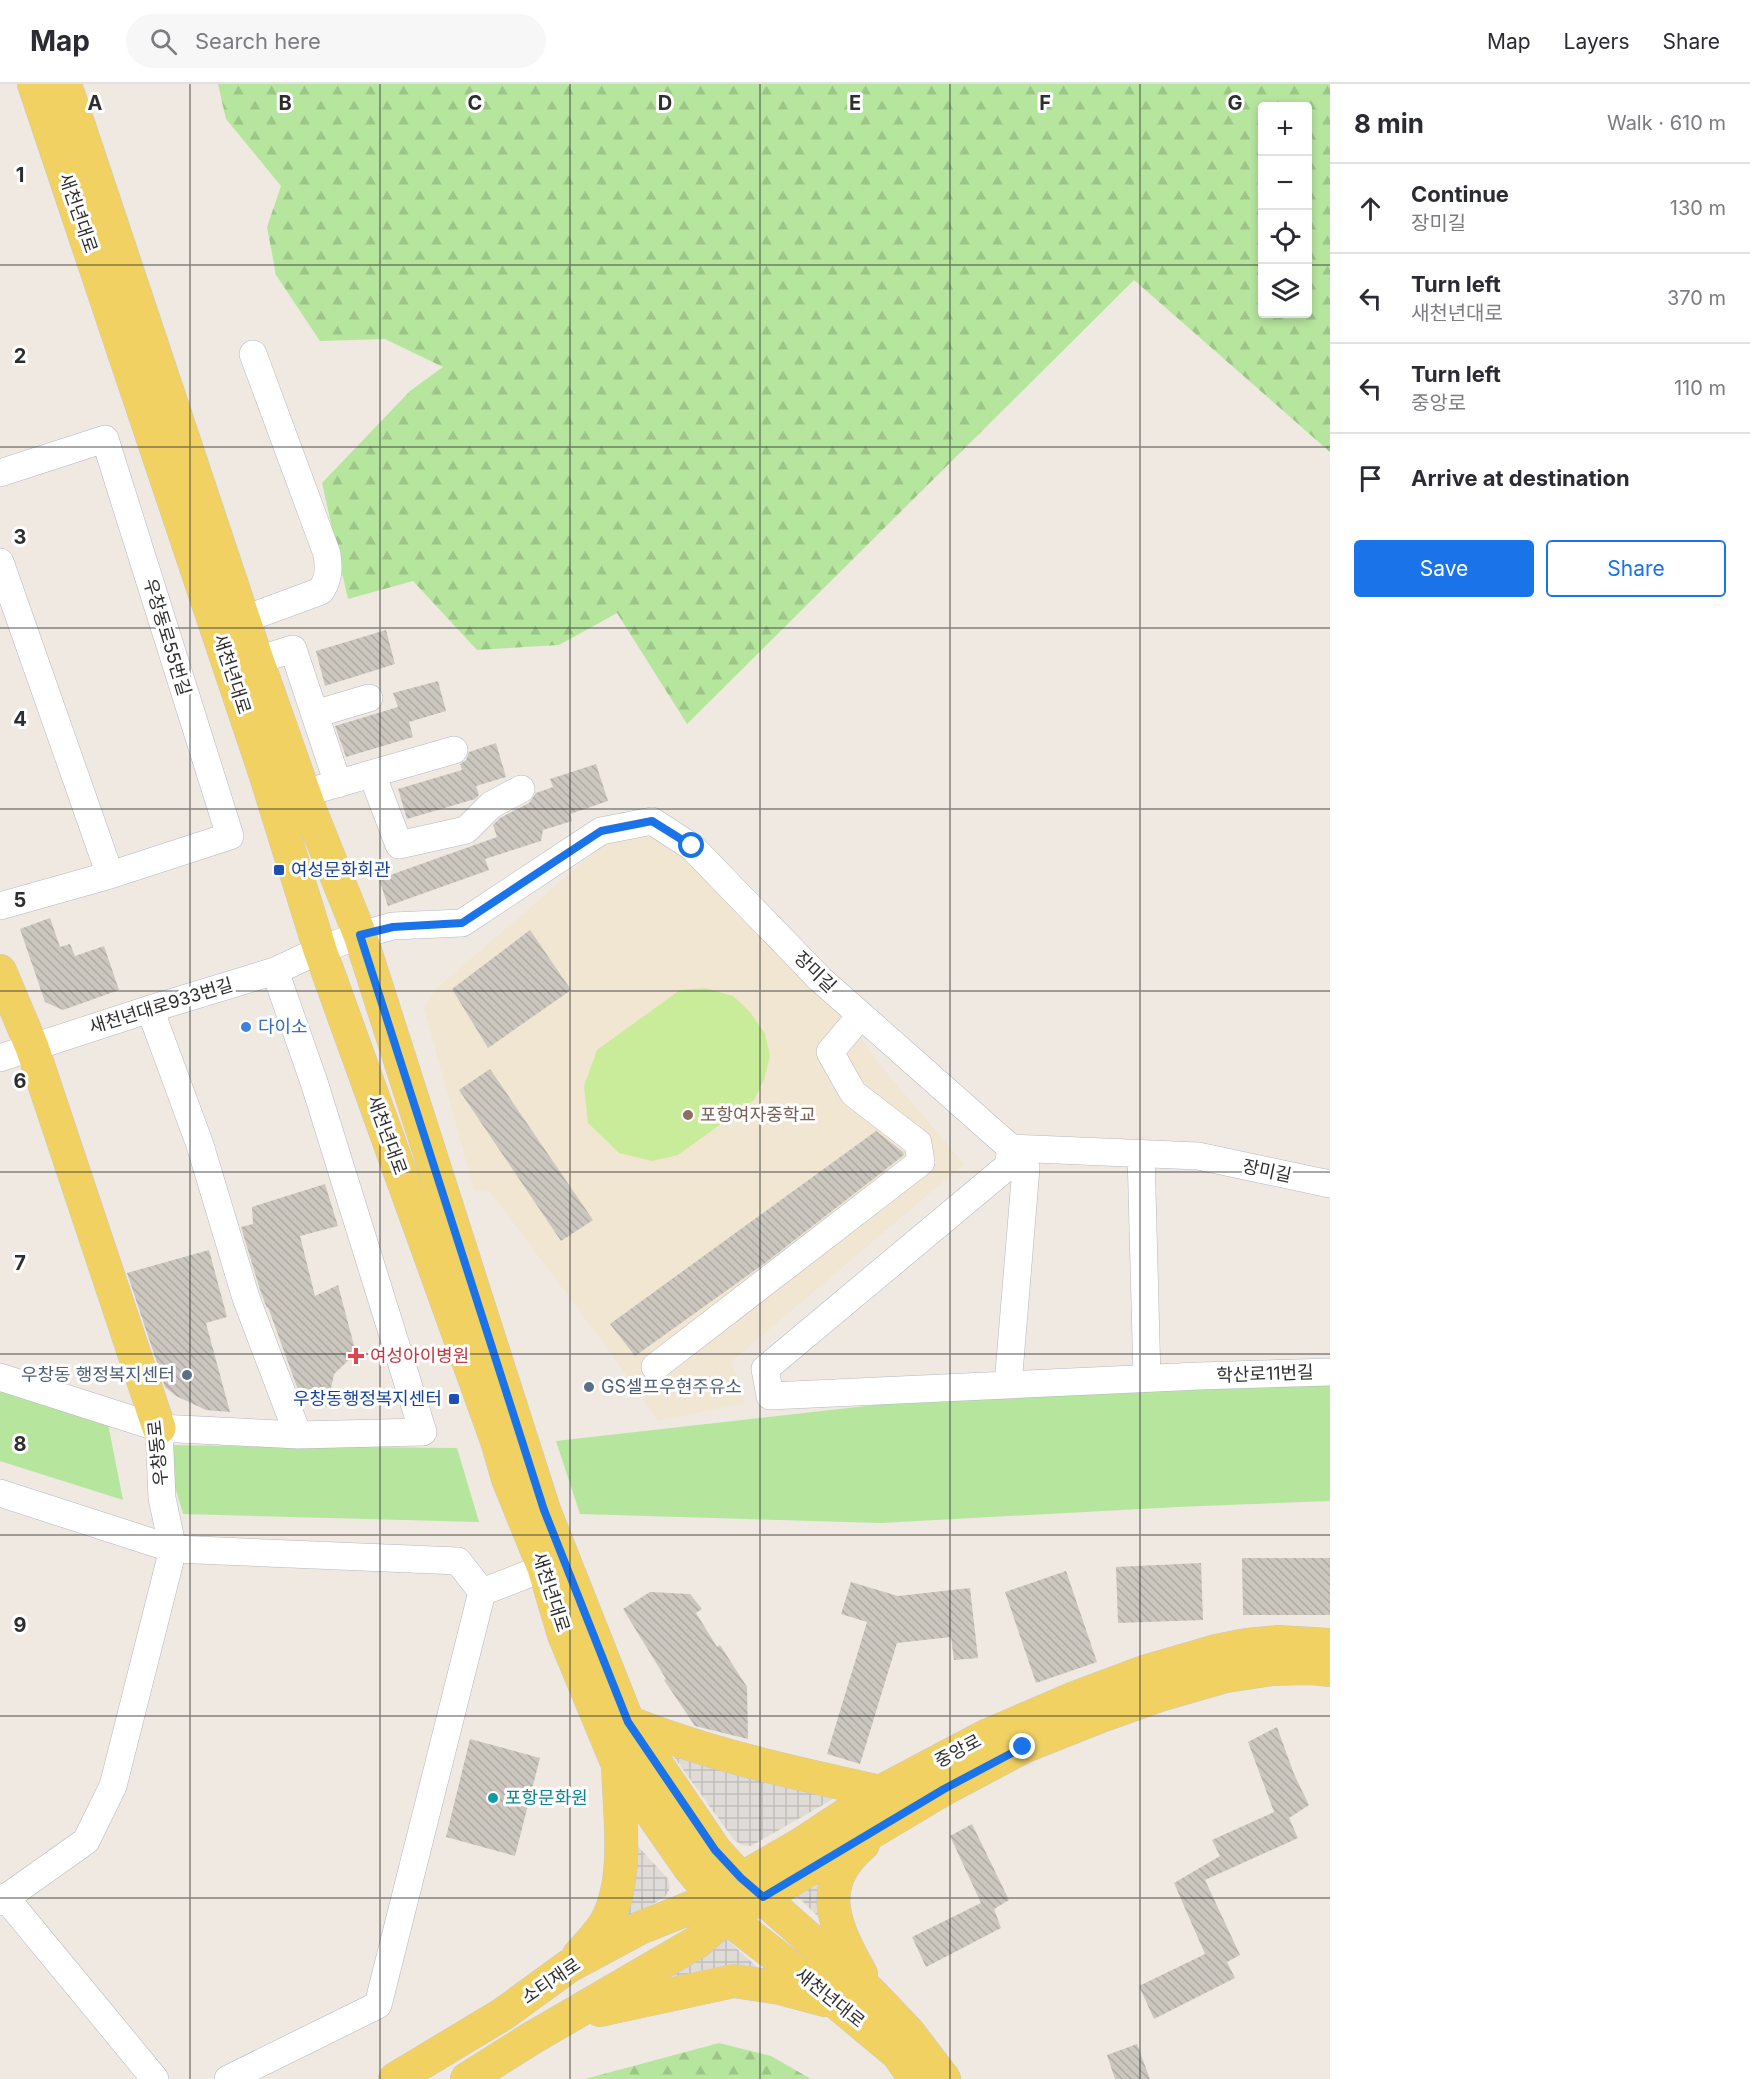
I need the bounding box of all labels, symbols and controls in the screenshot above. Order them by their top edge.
search box [126,14,546,68]
text: Map [30,24,90,58]
icon: search [147,25,180,58]
text: Search here [195,28,321,54]
text: Map [1487,29,1531,54]
text: Layers [1564,29,1630,54]
text: Share [1663,29,1720,54]
text: A [88,91,103,115]
text: B [278,91,292,115]
text: C [468,91,482,115]
text: D [658,91,672,115]
text: E [849,91,861,115]
text: F [1039,91,1051,115]
text: G [1227,91,1243,115]
map controls [1258,102,1312,318]
button: + [1258,102,1312,156]
text: 8 min [1354,108,1424,139]
text: Walk · 610 m [1607,111,1726,135]
button: − [1258,156,1312,210]
text: 1 [16,163,24,187]
street label: 새천년대로 [55,170,102,255]
text: Continue [1411,181,1509,207]
icon: ahead [1354,192,1387,225]
text: 130 m [1670,196,1726,220]
button: locate [1258,210,1312,264]
text: 장미길 [1411,211,1466,235]
button: layers [1258,264,1312,318]
text: Turn left [1411,271,1501,297]
icon: left [1354,282,1387,315]
text: 370 m [1667,286,1726,310]
text: 새천년대로 [1411,301,1503,325]
text: 2 [14,344,26,368]
text: Turn left [1411,361,1501,387]
icon: left [1354,372,1387,405]
text: 110 m [1674,376,1726,400]
text: 중앙로 [1411,391,1466,415]
icon: arrive [1354,462,1387,495]
text: Arrive at destination [1411,465,1630,491]
text: 3 [14,525,26,549]
button: Save [1354,540,1534,597]
button: Share [1546,540,1726,597]
street label: 우창동로55번길 [140,576,195,698]
street label: 새천년대로 [210,631,255,716]
text: 4 [13,707,27,731]
route start [678,832,704,858]
place label: 여성문화회관 [291,859,391,880]
marker: 여성문화회관 [272,863,286,877]
text: 5 [14,888,26,912]
street label: 장미길 [790,947,841,996]
street label: 새천년대로933번길 [86,974,235,1037]
place label: 다이소 [258,1016,308,1037]
marker: 다이소 [239,1020,253,1034]
text: 6 [14,1069,27,1093]
street label: 새천년대로 [363,1092,411,1177]
place label: 포항여자중학교 [700,1104,816,1125]
marker: 포항여자중학교 [681,1108,695,1122]
street label: 장미길 [1241,1155,1294,1186]
text: 7 [14,1251,26,1275]
place label: 여성아이병원 [370,1345,469,1366]
marker: 여성아이병원 [347,1347,365,1365]
street label: 학산로11번길 [1216,1361,1314,1386]
place label: 우창동 행정복지센터 [21,1364,175,1385]
marker: 우창동 행정복지센터 [180,1368,194,1382]
place label: GS셀프우현주유소 [601,1376,742,1397]
marker: GS셀프우현주유소 [582,1380,596,1394]
place label: 우창동행정복지센터 [293,1388,442,1409]
marker: 우창동행정복지센터 [447,1392,461,1406]
street label: 우창동로 [144,1419,171,1487]
text: 8 [13,1432,27,1456]
street label: 새천년대로 [529,1549,574,1634]
text: 9 [14,1613,27,1637]
street label: 중앙로 [931,1730,985,1771]
route end [1009,1733,1035,1759]
place label: 포항문화원 [505,1787,588,1808]
marker: 포항문화원 [486,1791,500,1805]
street label: 소티재로 [517,1953,584,2008]
street label: 새천년대로 [792,1963,869,2032]

